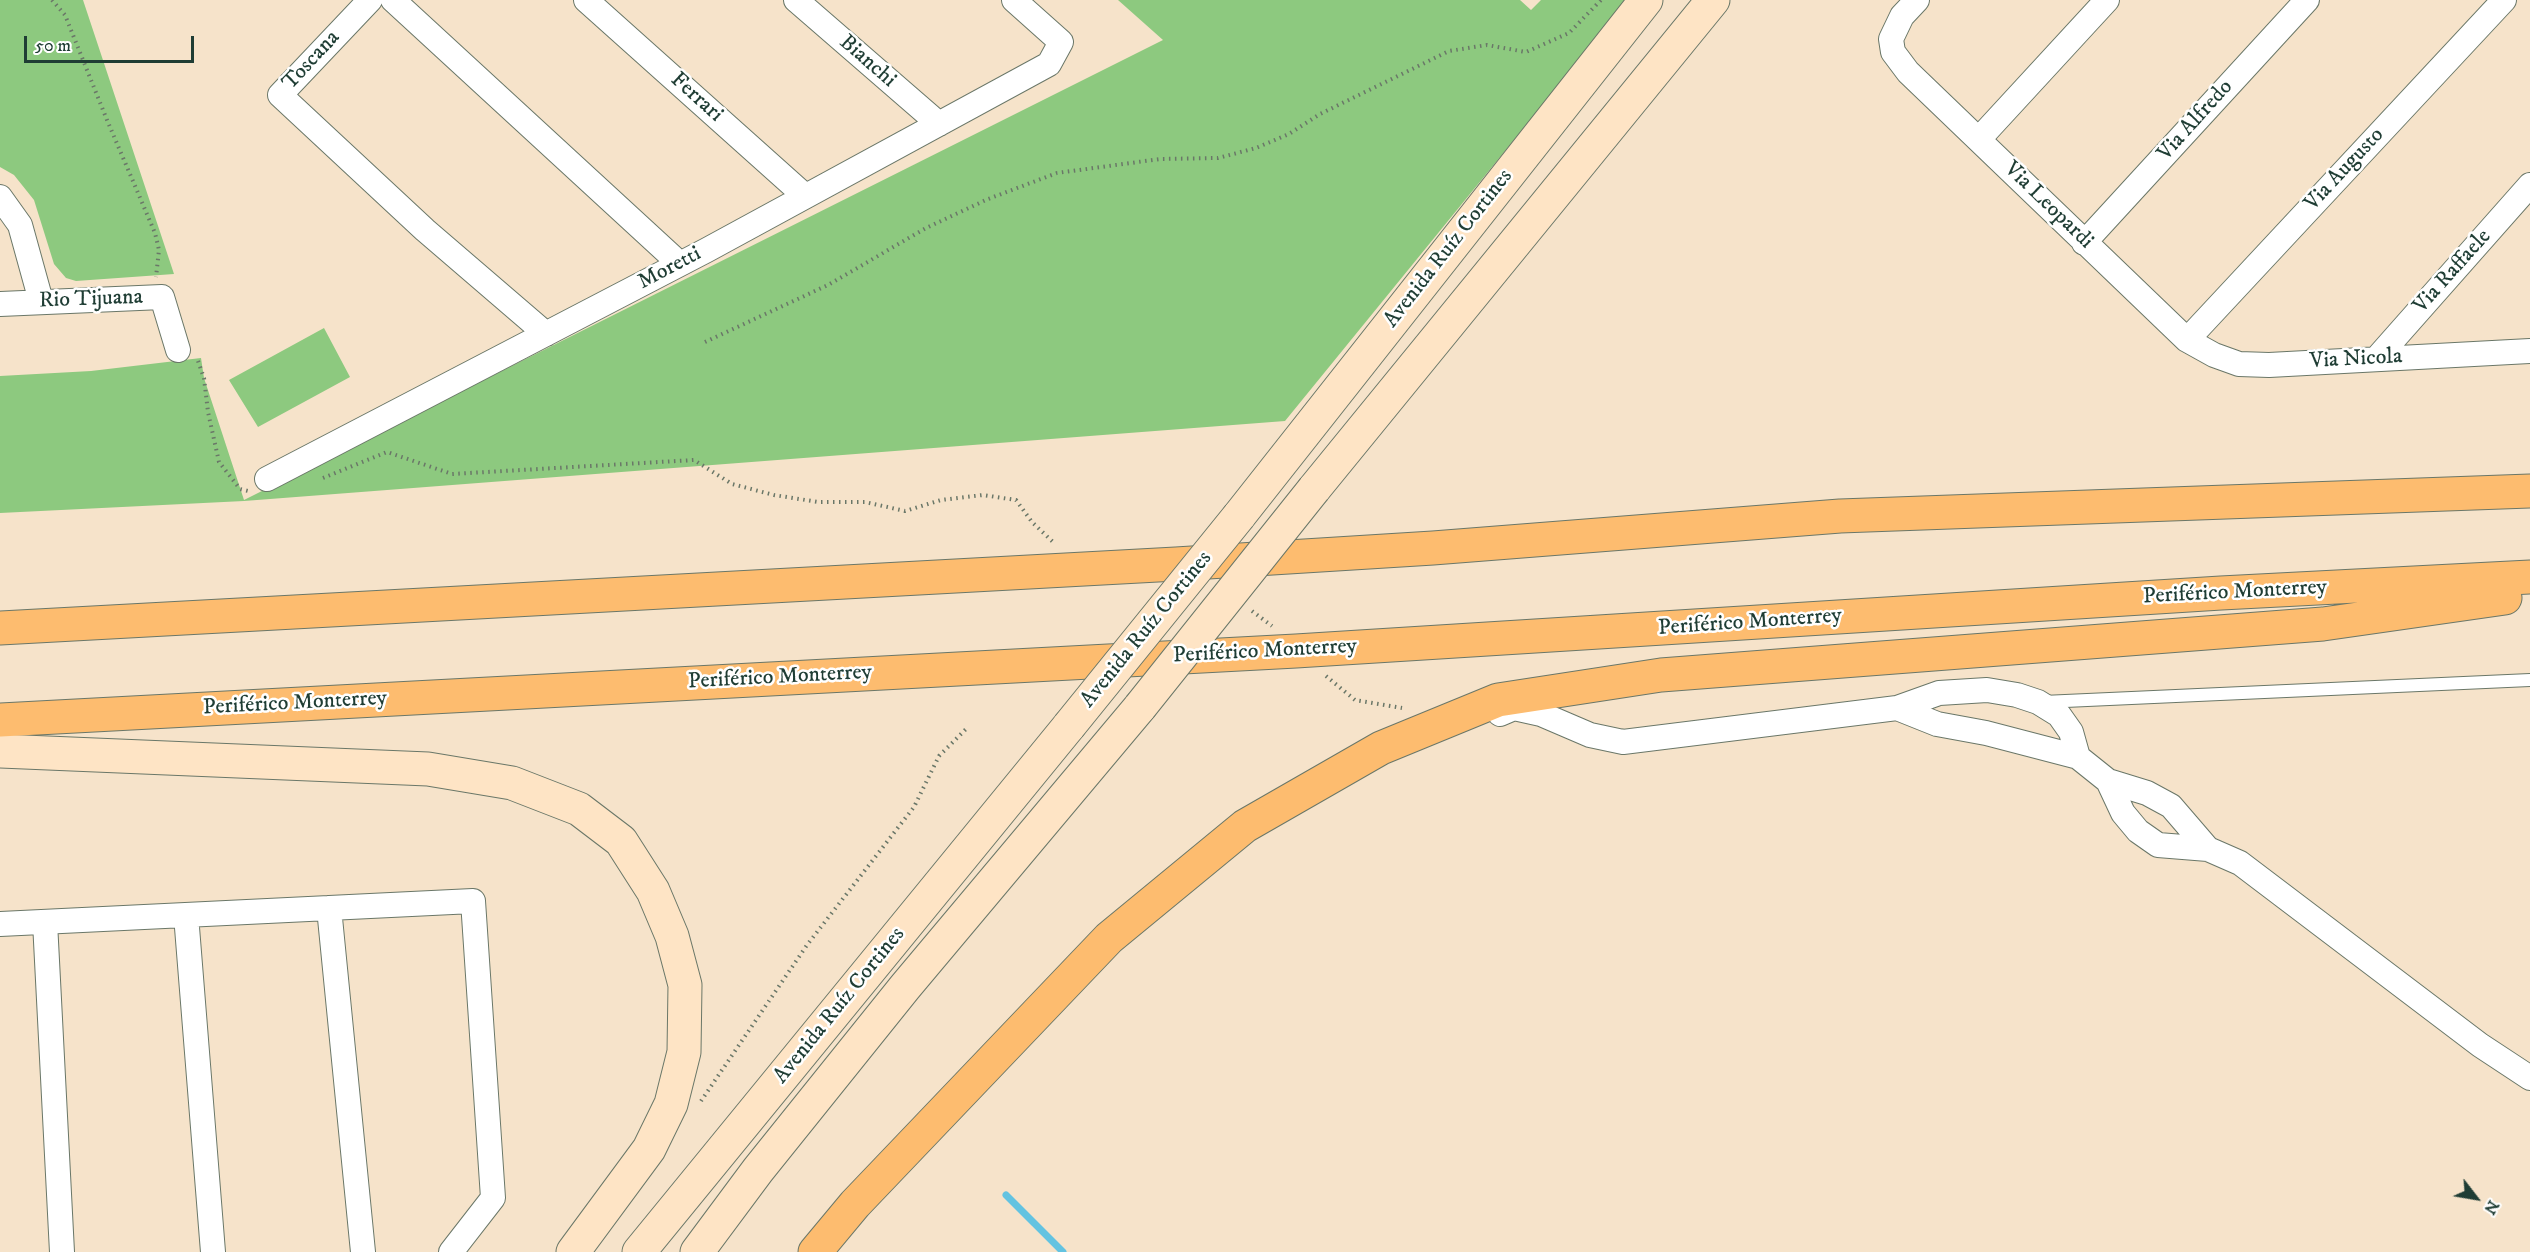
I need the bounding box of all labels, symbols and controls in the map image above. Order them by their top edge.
scale bar [27,24,196,62]
street label: Toscana [278,26,346,96]
street label: Bianchi [833,30,901,94]
text: 50 m [35,35,71,57]
street label: Ferrari [664,68,728,128]
street label: Via Alfredo [2153,75,2239,167]
street label: Via Augusto [2300,123,2390,217]
street label: Via Leopardi [1998,157,2098,255]
street label: Avenida Ruíz Cortines [1379,165,1519,333]
street label: Via Raffaele [2408,225,2498,319]
street label: Moretti [634,242,706,296]
street label: Rio Tijuana [39,285,143,315]
street label: Via Nicola [2309,344,2403,376]
street label: Avenida Ruíz Cortines [1076,546,1218,714]
street label: Periférico Monterrey [2142,575,2328,611]
street label: Periférico Monterrey [1657,603,1843,643]
street label: Periférico Monterrey [1172,634,1358,670]
street label: Periférico Monterrey [687,660,873,696]
street label: Periférico Monterrey [202,686,388,722]
street label: Avenida Ruíz Cortines [769,922,911,1090]
north arrow [2446,1168,2506,1228]
text: N [2479,1196,2503,1218]

